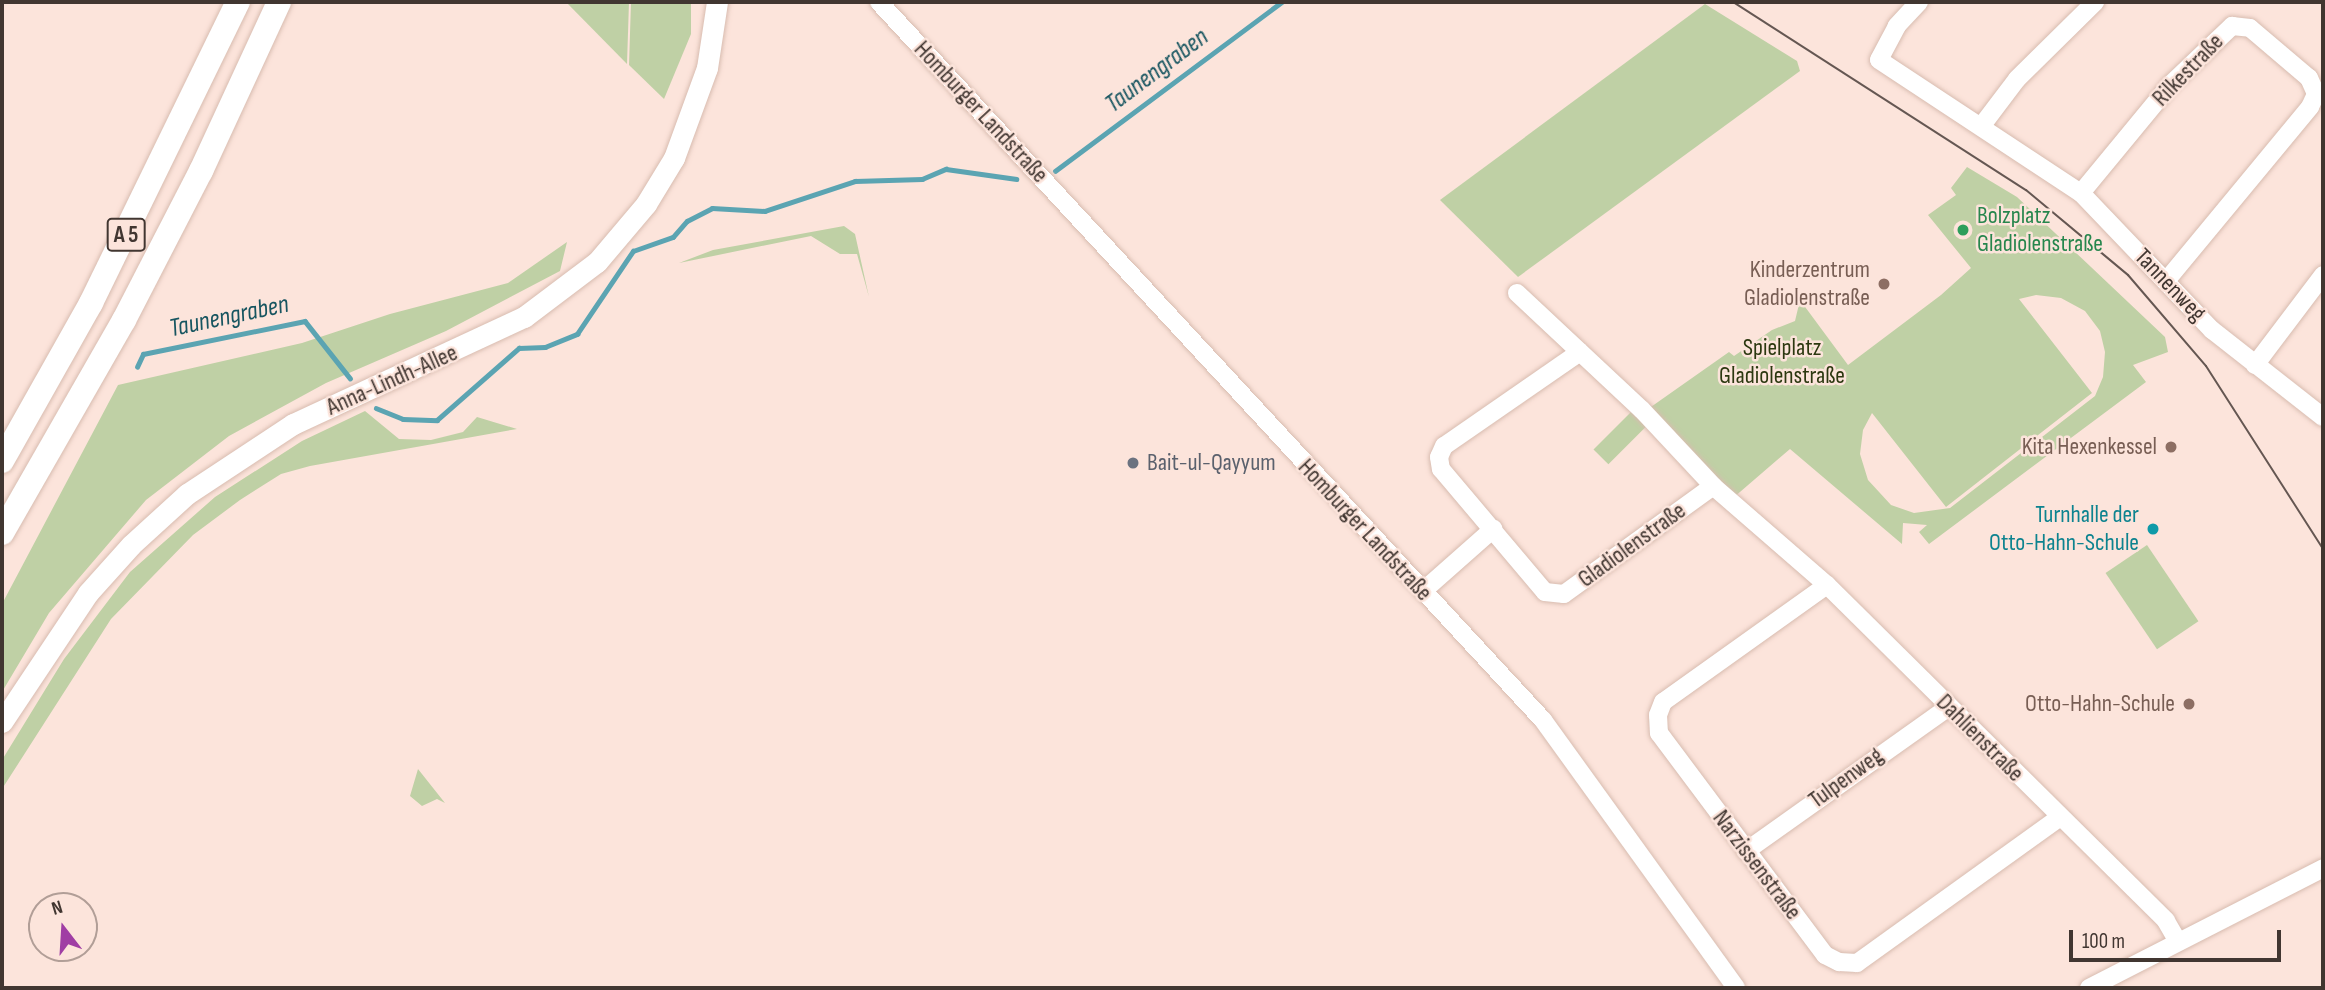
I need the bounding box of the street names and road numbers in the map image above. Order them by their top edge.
street label: Rilkestraße [2146,28,2230,112]
street label: Homburger Landstraße [908,35,1054,189]
road number: A 5 [105,216,147,254]
street label: Tannenweg [2128,242,2212,328]
street label: Anna-Lindh-Allee [322,338,462,422]
street label: Homburger Landstraße [1292,453,1438,607]
street label: Gladiolenstraße [1573,496,1691,594]
street label: Dahlienstraße [1930,688,2030,788]
street label: Tulpenweg [1803,741,1889,815]
street label: Narzissenstraße [1706,805,1808,925]

